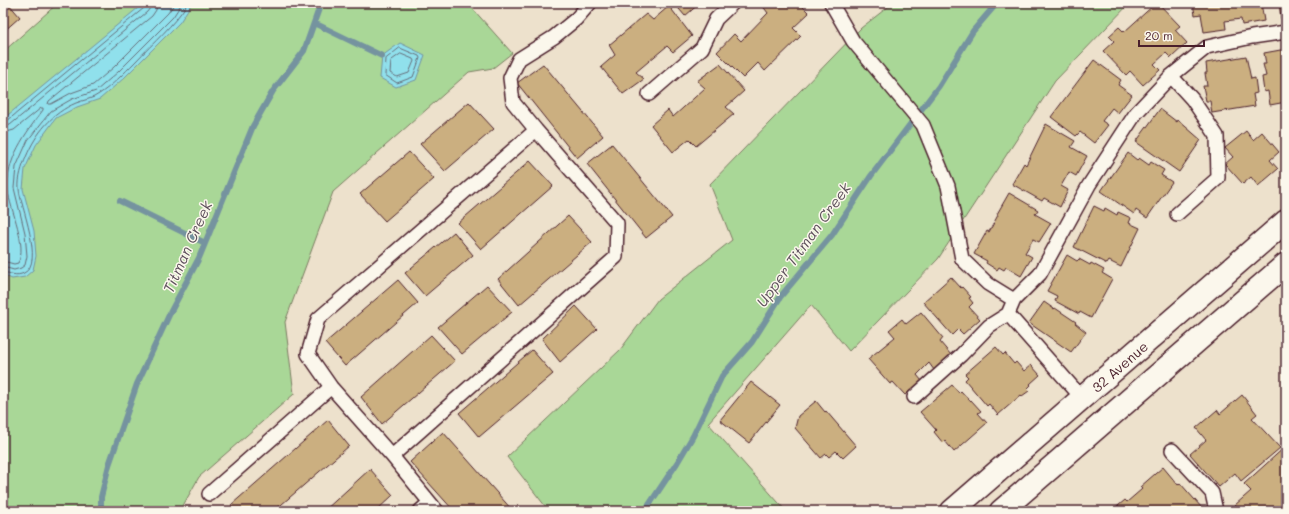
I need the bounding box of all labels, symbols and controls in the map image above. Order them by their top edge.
scale bar [1139,22,1204,48]
text: 20 m [1145,27,1173,43]
water label: Upper Titman Creek [751,177,856,311]
water label: Titman Creek [158,196,217,296]
street label: 32 Avenue [1087,337,1152,396]

